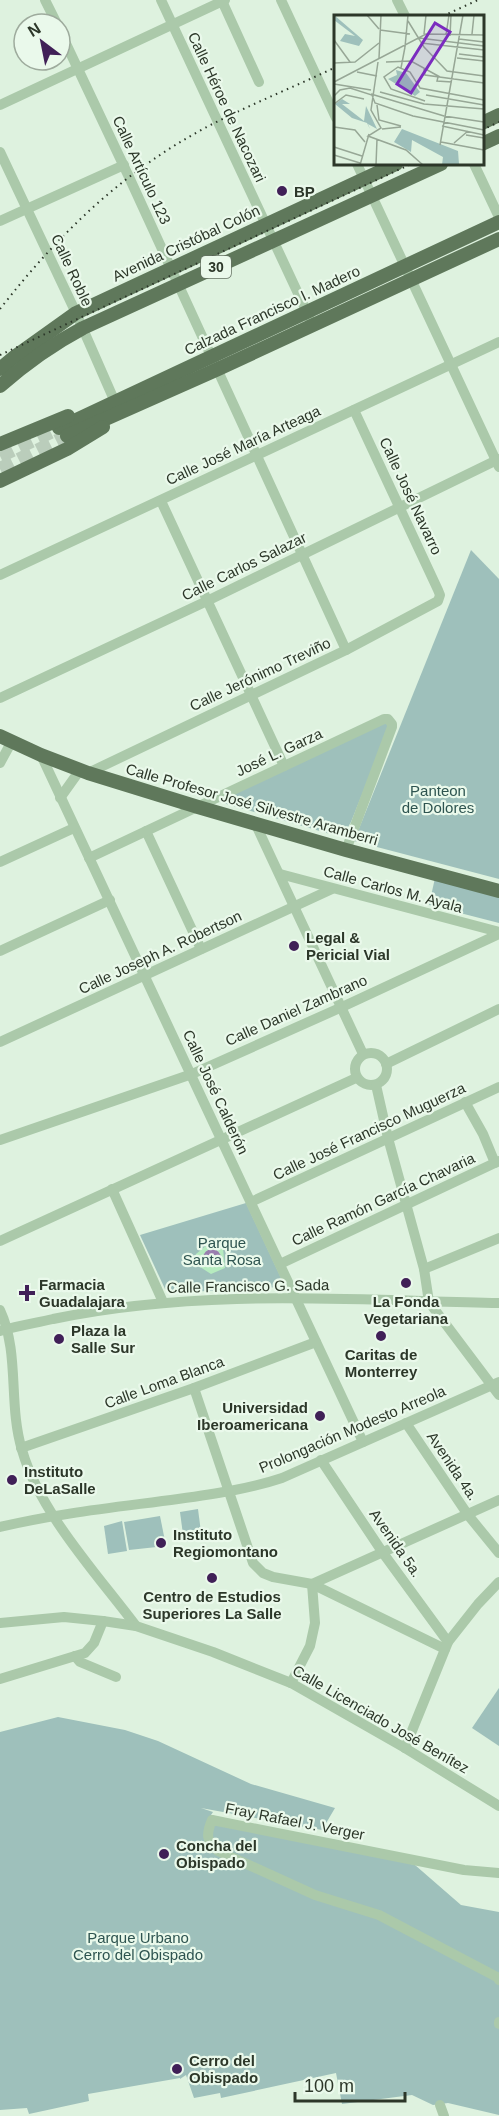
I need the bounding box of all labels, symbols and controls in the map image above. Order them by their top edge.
north arrow [12,12,72,72]
inset map [334,15,484,165]
text: N [25,19,44,40]
street label: Calle Héroe de Nacozari [185,29,269,185]
street label: Calle Artículo 123 [109,113,175,227]
place label: BP [294,183,315,200]
marker: BP [275,184,289,198]
street label: Avenida Cristóbal Colón [110,201,262,285]
street label: Calle Roble [48,231,96,309]
road number: 30 [201,256,231,278]
street label: Calzada Francisco I. Madero [182,262,362,358]
street label: Calle José María Arteaga [163,401,324,488]
street label: Calle José Navarro [376,435,446,557]
street label: Calle Carlos Salazar [179,528,309,604]
street label: Calle Jerónimo Treviño [187,634,333,714]
street label: José L. Garza [233,724,325,779]
street label: Calle Profesor José Silvestre Aramberri [124,760,380,848]
park label: Panteon de Dolores [402,782,474,816]
street label: Calle Carlos M. Ayala [322,862,465,916]
street label: Calle Joseph A. Robertson [76,907,244,997]
place label: Legal & Pericial Vial [306,929,390,963]
marker: Legal & Pericial Vial [287,939,301,953]
street label: Calle Daniel Zambrano [222,971,370,1049]
street label: Calle José Calderón [180,1027,252,1157]
street label: Calle José Francisco Muguerza [270,1079,468,1183]
street label: Calle Ramón García Chavaria [289,1149,478,1249]
park label: Parque Santa Rosa [183,1234,262,1268]
place label: Farmacia Guadalajara [39,1276,126,1310]
street label: Calle Francisco G. Sada [167,1276,330,1296]
marker: La Fonda Vegetariana [399,1276,413,1290]
marker: Farmacia Guadalajara [20,1286,34,1300]
place label: La Fonda Vegetariana [364,1293,449,1327]
place label: Plaza la Salle Sur [71,1322,135,1356]
marker: Caritas de Monterrey [374,1329,388,1343]
marker: Plaza la Salle Sur [52,1332,66,1346]
place label: Caritas de Monterrey [345,1346,418,1380]
street label: Calle Loma Blanca [102,1352,227,1412]
street label: Prolongación Modesto Arreola [256,1382,448,1476]
place label: Universidad Iberoamericana [197,1399,309,1433]
marker: Universidad Iberoamericana [313,1409,327,1423]
street label: Avenida 4a. [424,1429,482,1503]
place label: Instituto DeLaSalle [24,1463,96,1497]
marker: Instituto DeLaSalle [5,1473,19,1487]
street label: Avenida 5a. [366,1506,426,1580]
place label: Instituto Regiomontano [173,1526,278,1560]
marker: Instituto Regiomontano [154,1536,168,1550]
marker: Centro de Estudios Superiores La Salle [205,1571,219,1585]
place label: Centro de Estudios Superiores La Salle [142,1588,282,1622]
street label: Calle Licenciado José Benítez [290,1661,472,1777]
street label: Fray Rafael J. Verger [224,1799,366,1843]
place label: Concha del Obispado [176,1837,257,1871]
marker: Concha del Obispado [157,1847,171,1861]
park label: Parque Urbano Cerro del Obispado [73,1929,203,1963]
place label: Cerro del Obispado [189,2052,258,2086]
marker: Cerro del Obispado [170,2062,184,2076]
scale bar [295,2065,404,2103]
text: 100 m [304,2076,354,2096]

